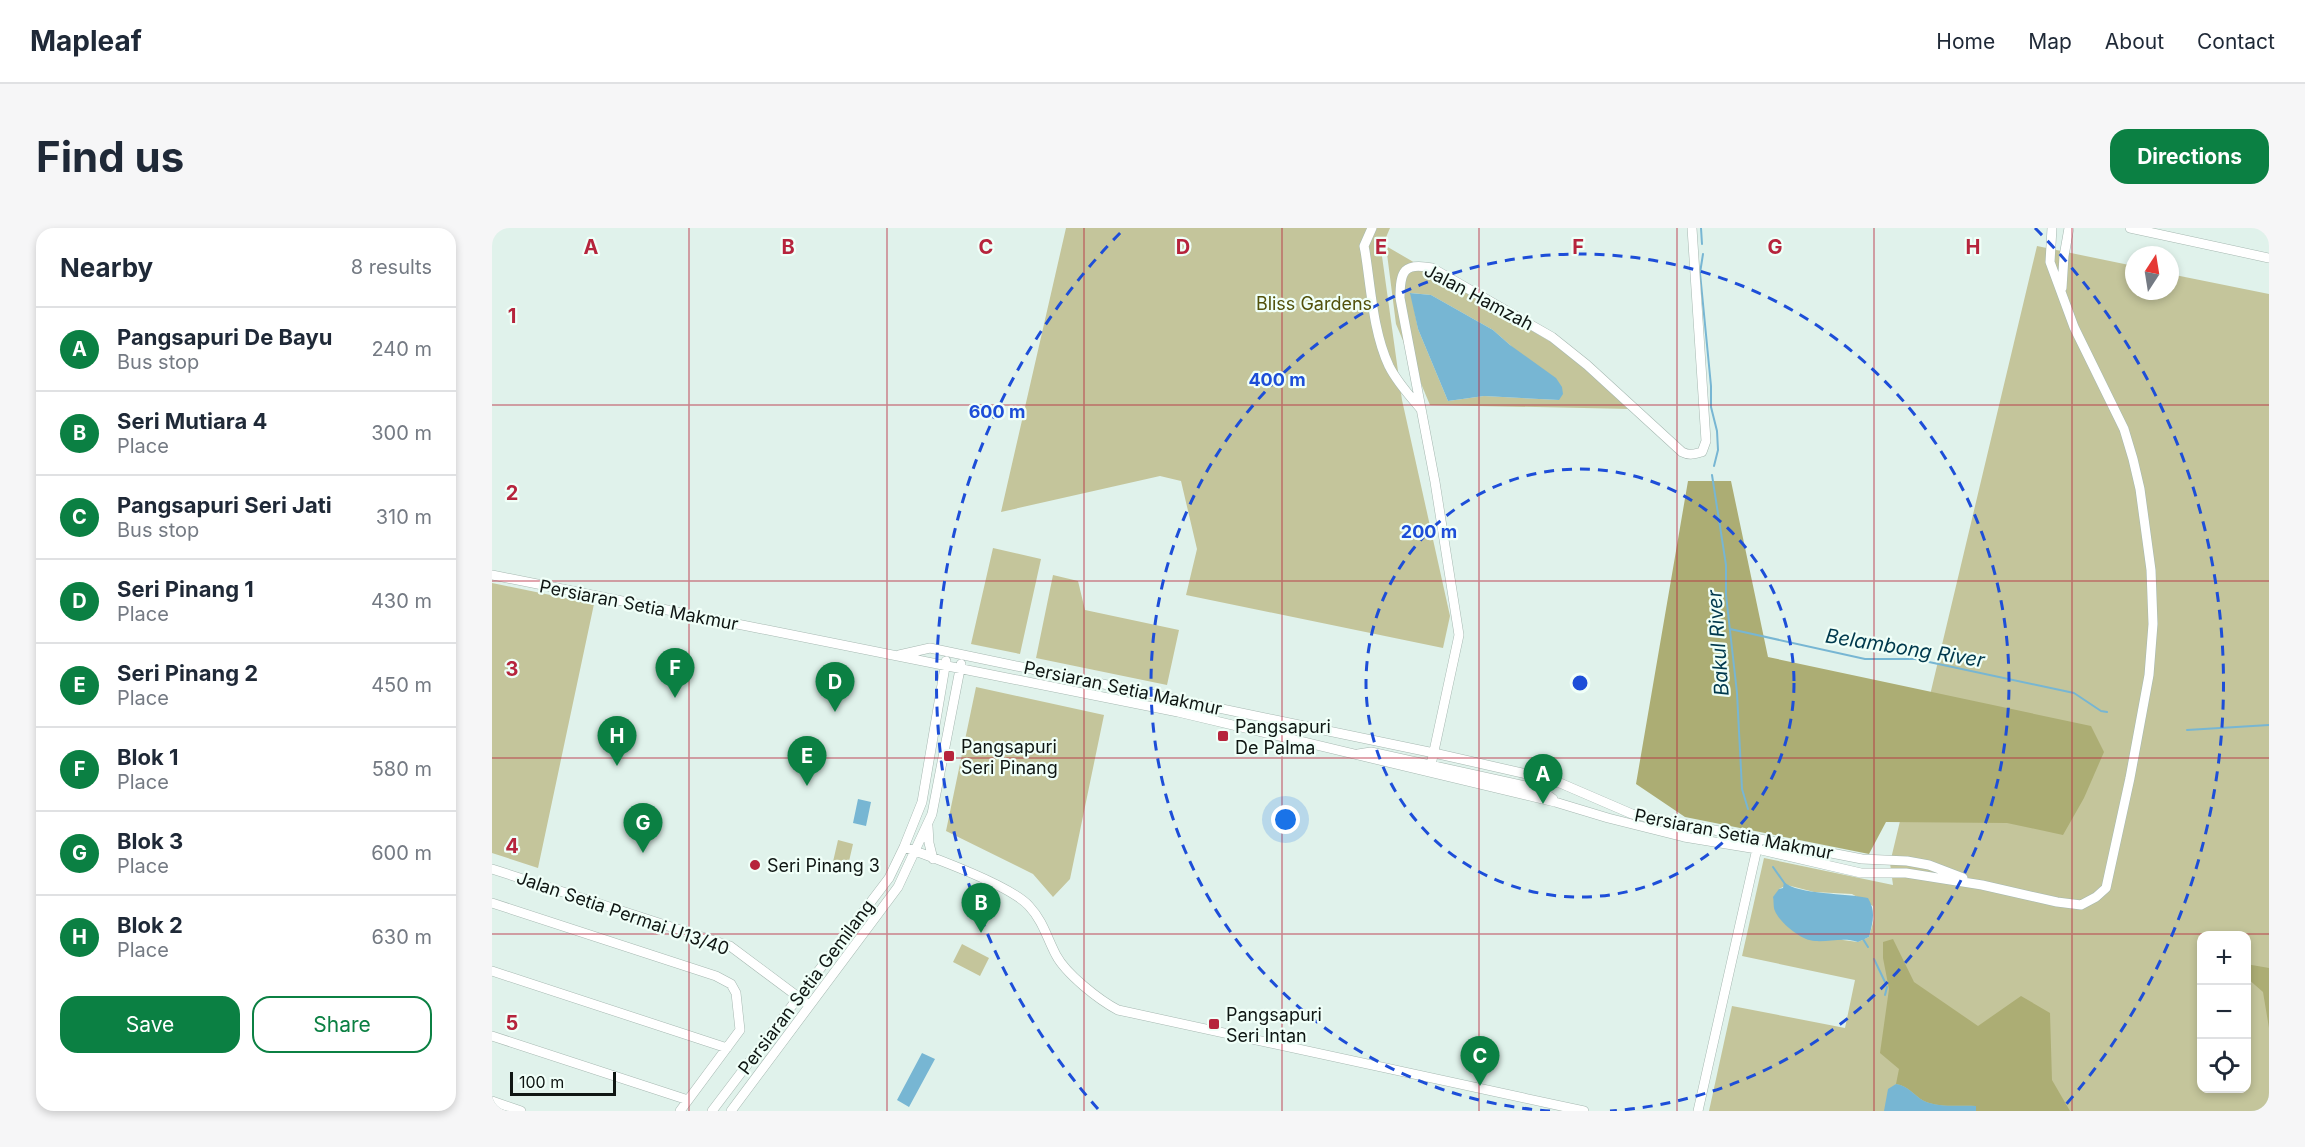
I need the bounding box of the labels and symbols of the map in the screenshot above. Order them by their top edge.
text: A [584,235,599,259]
text: B [781,235,795,259]
text: C [979,235,993,259]
text: D [1176,235,1190,259]
text: E [1375,235,1387,259]
text: F [1572,235,1584,259]
text: G [1767,235,1783,259]
text: H [1966,235,1980,259]
north arrow [2125,246,2179,300]
street label: Jalan Hamzah [1421,259,1537,335]
park label: Bliss Gardens [1256,293,1372,314]
text: 1 [508,304,516,328]
text: 400 m [1248,369,1306,390]
text: 600 m [969,401,1025,422]
text: 2 [506,481,518,505]
text: 200 m [1401,521,1457,542]
street label: Persiaran Setia Makmur [538,575,740,635]
water label: Bakul River [1702,589,1734,697]
water label: Belambong River [1824,624,1987,673]
pin: F [656,648,694,698]
text: 3 [506,657,518,681]
street label: Persiaran Setia Makmur [1022,657,1224,719]
pin: D [816,662,854,712]
centre of rings [1570,673,1590,693]
pin: H [598,716,636,766]
place label: Pangsapuri De Palma [1235,716,1331,758]
marker: Pangsapuri De Palma [1216,729,1230,743]
pin: E [788,736,826,786]
place label: Pangsapuri Seri Pinang [961,736,1058,778]
marker: Pangsapuri Seri Pinang [942,749,956,763]
pin: A [1524,754,1562,804]
pin: G [624,804,662,853]
street label: Persiaran Setia Makmur [1633,804,1835,864]
your location [1271,805,1300,834]
text: 4 [505,834,519,858]
place label: Seri Pinang 3 [767,855,880,876]
marker: Seri Pinang 3 [748,858,762,872]
street label: Jalan Setia Permai U13/40 [514,867,732,959]
pin: B [962,884,1000,933]
street label: Persiaran Setia Gemilang [734,896,878,1078]
place label: Pangsapuri Seri Intan [1226,1004,1322,1046]
text: 5 [506,1011,518,1035]
marker: Pangsapuri Seri Intan [1207,1017,1221,1031]
pin: C [1460,1036,1500,1086]
scale bar [510,1069,616,1096]

